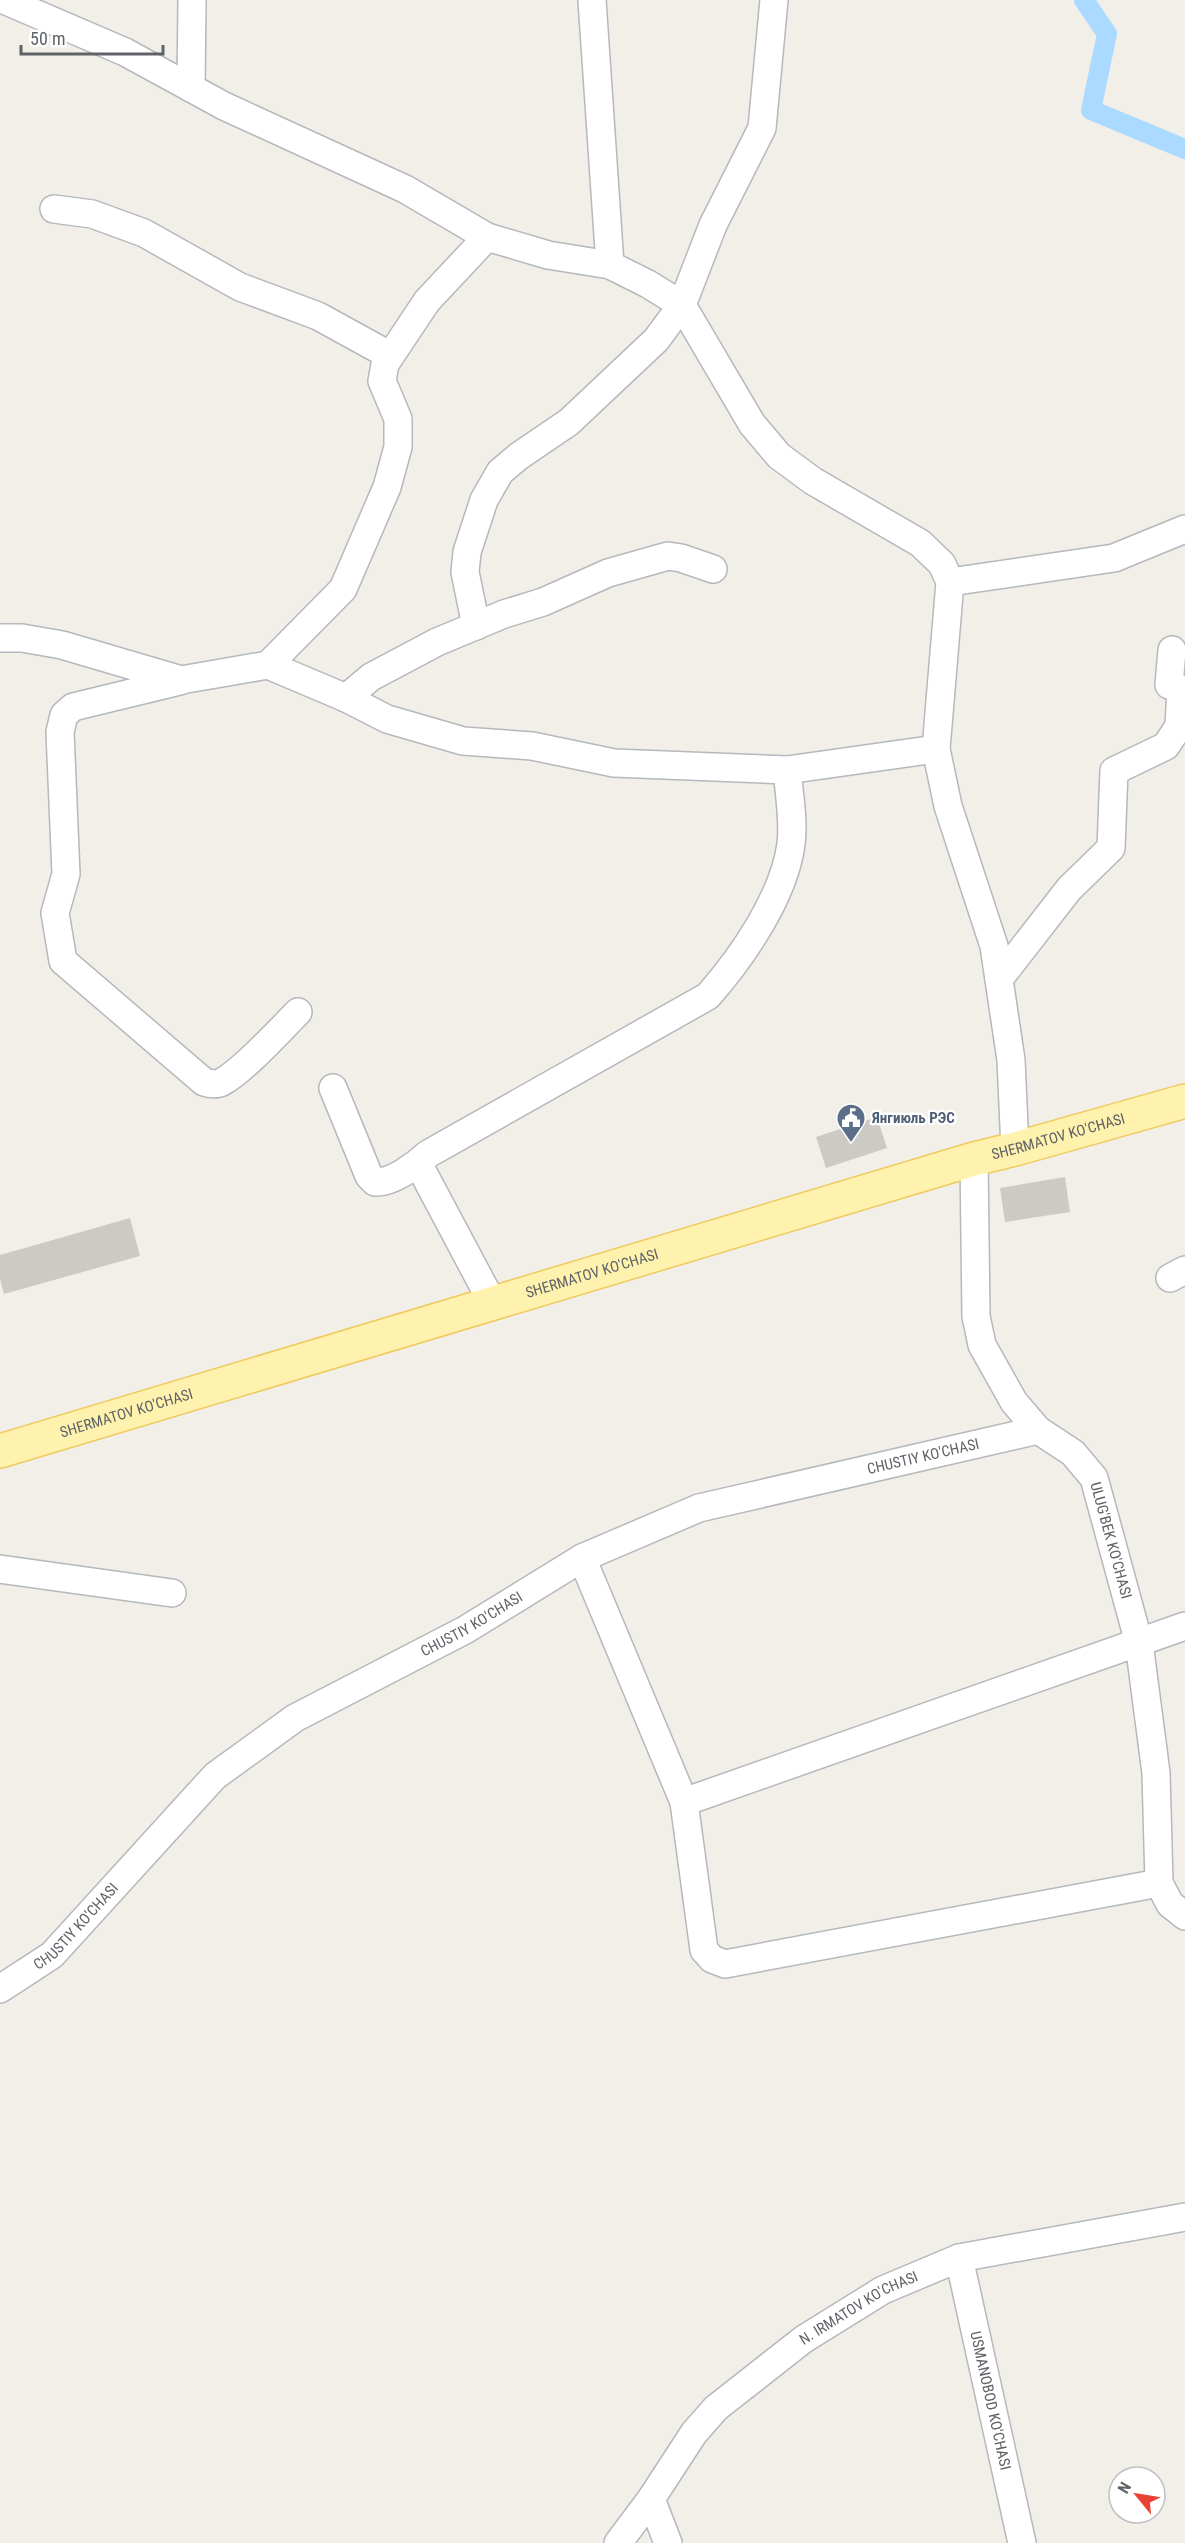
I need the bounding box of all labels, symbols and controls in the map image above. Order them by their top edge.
scale bar [21,18,164,56]
text: 50 m [30,28,65,49]
public building icon: Янгиюль РЭС [835,1102,867,1144]
place label: Янгиюль РЭС [871,1109,955,1127]
street label: SHERMATOV KO'CHASI [990,1109,1127,1163]
street label: SHERMATOV KO'CHASI [523,1245,661,1302]
street label: SHERMATOV KO'CHASI [58,1385,195,1442]
street label: CHUSTIY KO'CHASI [865,1435,981,1478]
street label: ULUG'BEK KO'CHASI [1086,1480,1135,1601]
street label: CHUSTIY KO'CHASI [418,1588,526,1660]
street label: CHUSTIY KO'CHASI [30,1879,122,1974]
street label: N. IRMATOV KO'CHASI [796,2267,921,2349]
street label: USMANOBOD KO'CHASI [966,2329,1015,2472]
north arrow [1107,2465,1167,2525]
text: N [1114,2479,1135,2497]

